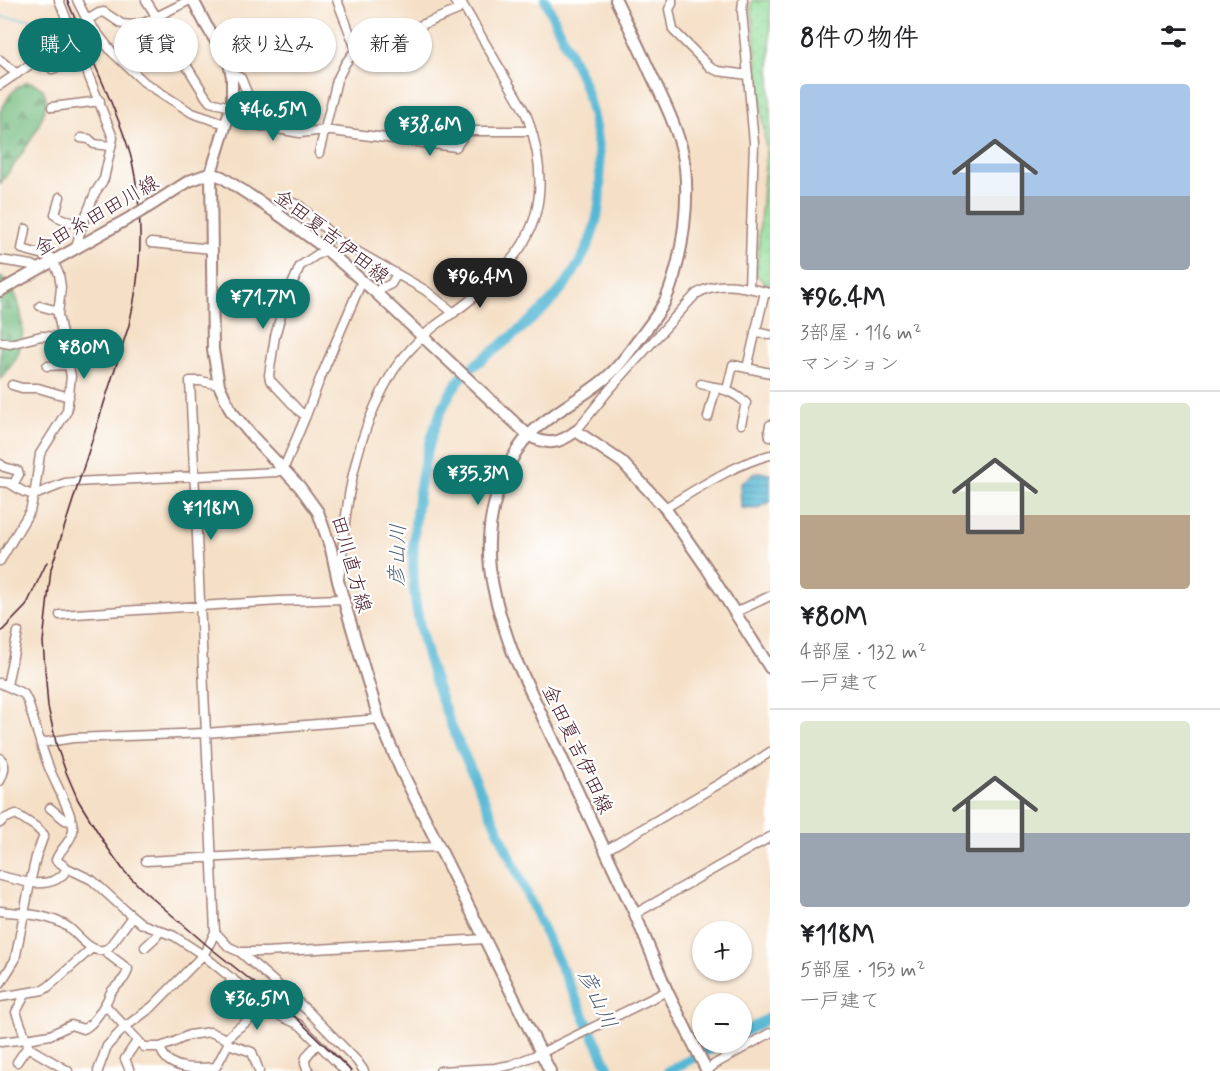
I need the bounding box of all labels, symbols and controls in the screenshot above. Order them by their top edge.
chip: 購入 [18,18,102,72]
chip: 賃貸 [114,18,198,72]
chip: 絞り込み [210,18,336,72]
chip: 新着 [348,18,432,72]
icon: filters [1157,20,1190,53]
text: 8件の物件 [800,22,919,56]
pin: ¥46.5M [224,91,322,142]
text: ¥46.5M [239,97,307,124]
pin: ¥38.6M [381,106,479,157]
text: ¥38.6M [398,112,462,139]
icon: home [941,123,1049,231]
street label: 金田糸田田川線 [29,170,164,263]
street label: 金田夏吉伊田線 [268,183,395,291]
pin: ¥96.4M [431,258,529,309]
text: ¥96.4M [447,264,513,291]
pin: ¥71.7M [214,279,312,330]
text: ¥96.4M [800,282,886,316]
text: ¥71.7M [230,285,296,312]
text: 3部屋 · 116 m² [800,320,922,347]
pin: ¥80M [48,329,120,380]
text: ¥80M [58,335,110,362]
text: マンション [800,351,899,378]
icon: home [941,442,1049,550]
pin: ¥35.3M [429,455,527,506]
text: ¥35.3M [447,461,509,488]
pin: ¥118M [169,490,253,541]
text: ¥118M [182,496,240,523]
street label: 田川直方線 [324,513,377,616]
water label: 彦山川 [383,523,413,587]
text: ¥80M [800,601,867,635]
text: 4部屋 · 132 m² [800,639,927,666]
text: 一戸建て [800,670,880,697]
street label: 金田夏吉伊田線 [535,680,618,819]
icon: home [941,760,1049,868]
text: ¥118M [800,919,875,953]
map controls [692,921,752,1053]
button: + [692,921,752,981]
text: 5部屋 · 153 m² [800,957,925,984]
water label: 彦山川 [571,965,623,1034]
pin: ¥36.5M [208,980,306,1031]
text: ¥36.5M [224,986,290,1013]
text: 一戸建て [800,988,880,1015]
button: − [692,993,752,1053]

